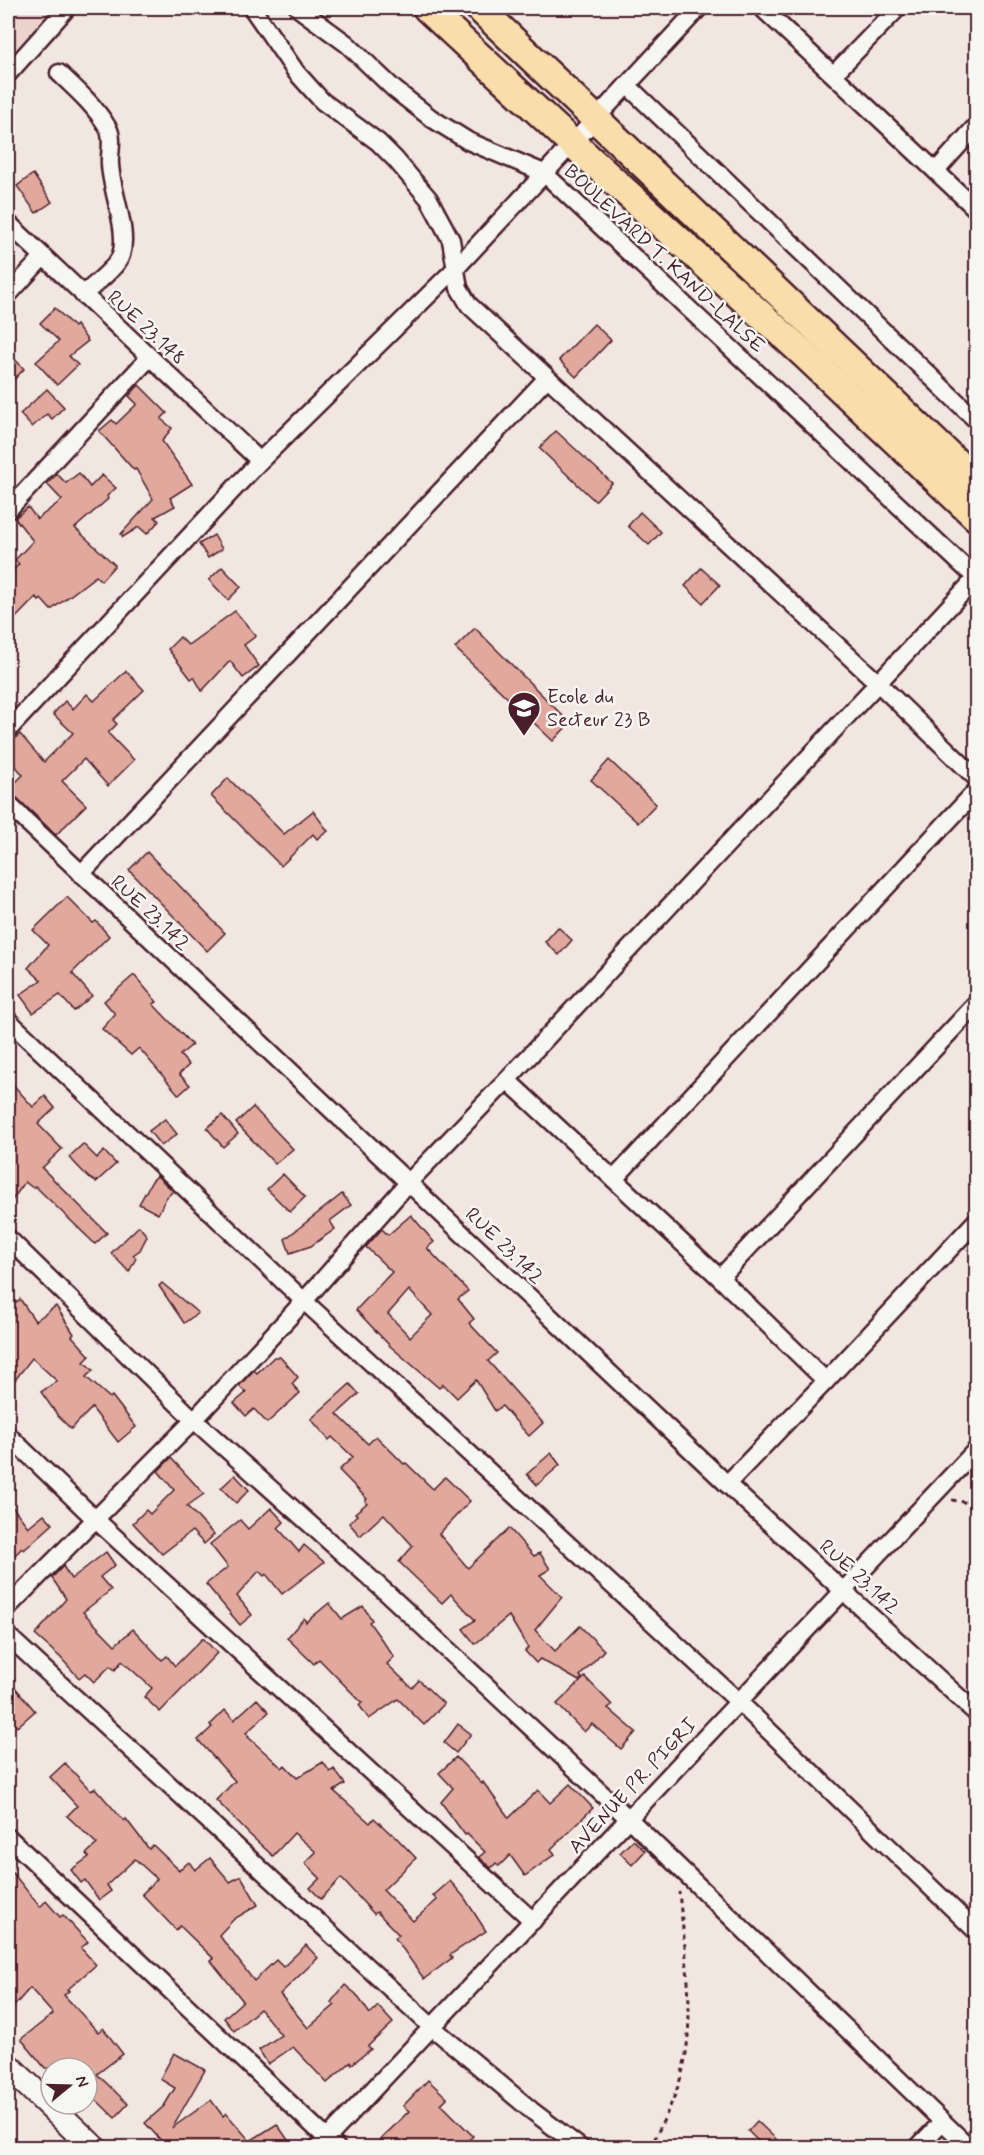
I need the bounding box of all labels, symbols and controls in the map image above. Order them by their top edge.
street label: BOULEVARD T. KAND-LALSE [558,159,770,360]
street label: RUE 23.148 [101,285,191,372]
place label: Ecole du Secteur 23 B [547,684,650,734]
school or university icon: Ecole du Secteur 23 B [506,690,542,737]
street label: RUE 23.142 [104,869,196,957]
street label: RUE 23.142 [459,1202,549,1290]
street label: RUE 23.142 [813,1534,905,1621]
street label: AVENUE PR. PIGRI [563,1712,704,1860]
north arrow [39,2056,99,2116]
text: N [70,2073,93,2090]

